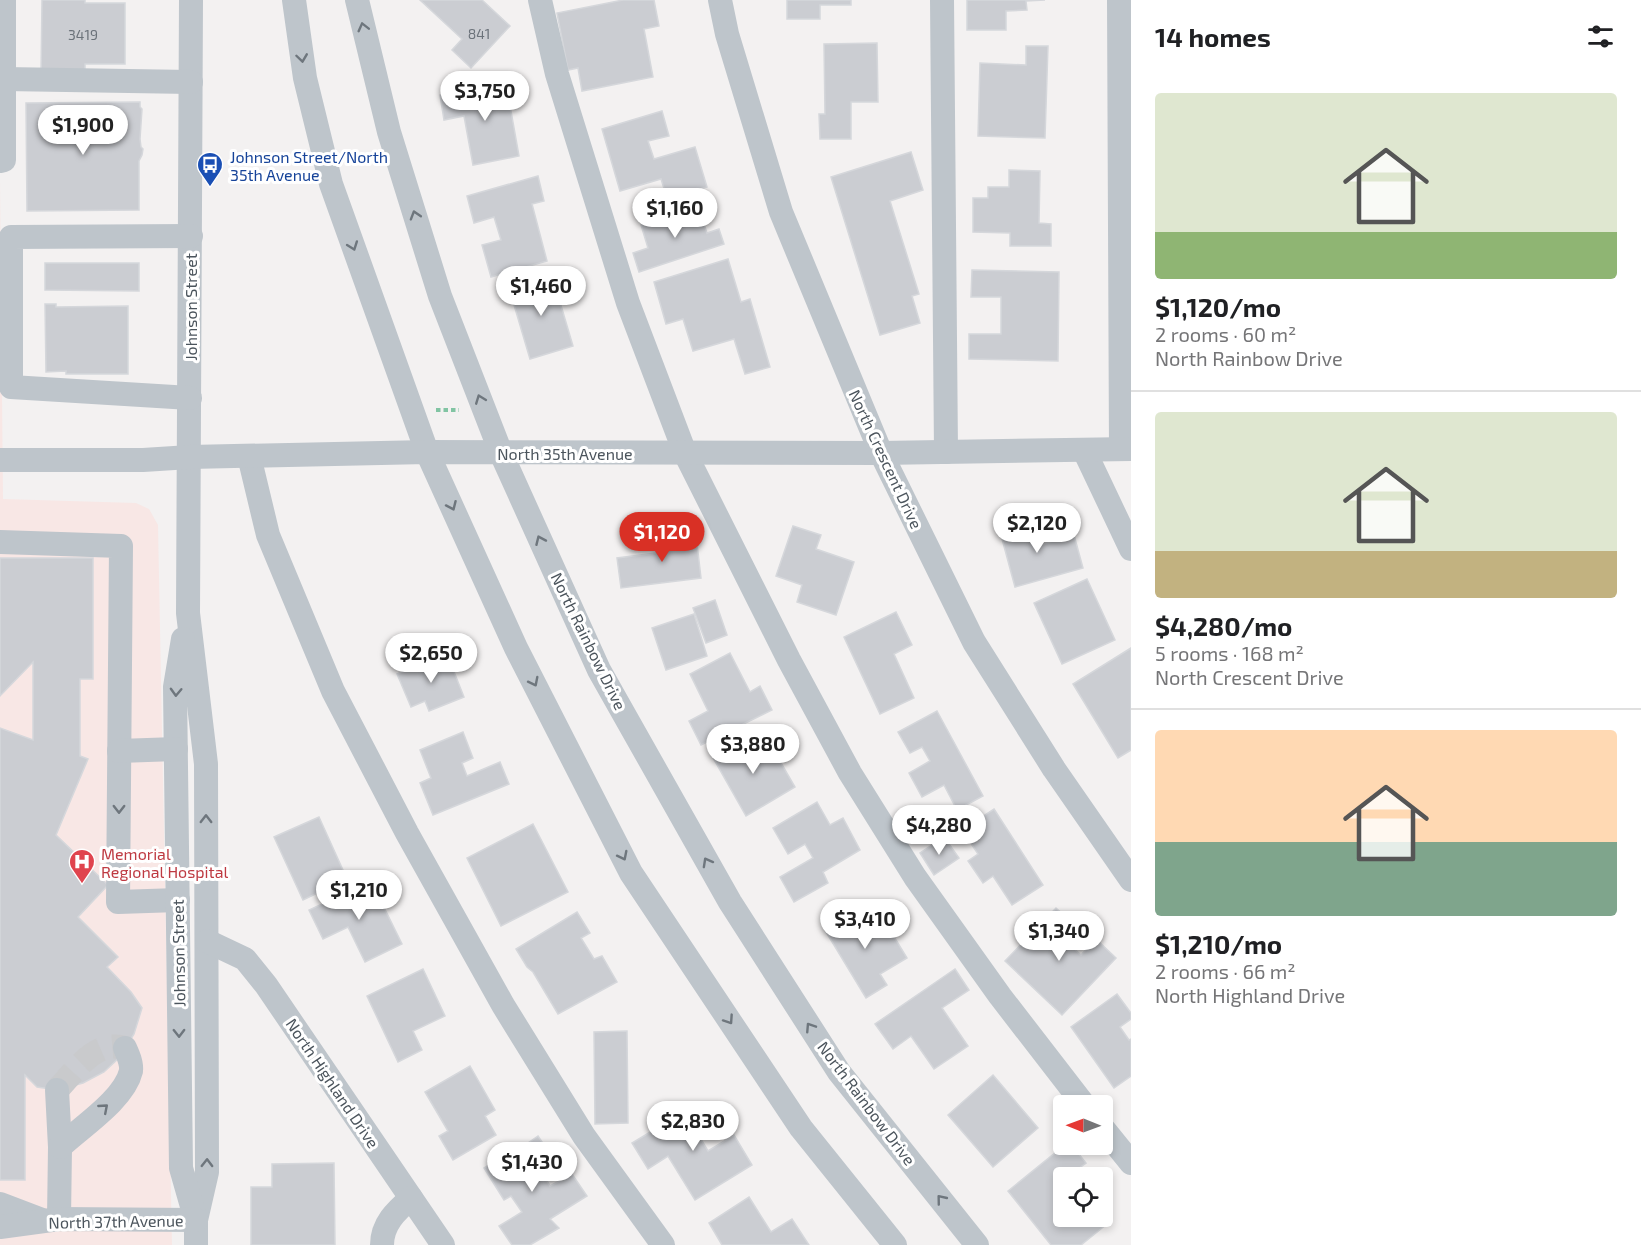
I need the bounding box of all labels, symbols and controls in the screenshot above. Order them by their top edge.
icon: filters [1584,20,1617,53]
text: 14 homes [1155,21,1271,52]
one-way arrow [358,22,371,32]
house number: 841 [468,25,490,42]
house number: 3419 [68,26,98,43]
one-way arrow [296,53,308,63]
pin: $3,750 [436,71,534,122]
text: $3,750 [454,78,516,102]
pin: $1,900 [34,105,132,156]
text: $1,900 [52,112,114,136]
icon: home [1332,132,1440,240]
place label: Johnson Street/North 35th Avenue [230,147,388,184]
bus stop icon: Johnson Street/North 35th Avenue [195,150,225,188]
pin: $1,160 [626,188,724,239]
text: $1,160 [646,195,704,219]
one-way arrow [410,210,422,221]
one-way arrow [346,240,359,251]
street label: Johnson Street [181,253,200,361]
pin: $1,460 [492,266,590,317]
text: $1,460 [510,273,572,297]
text: $1,120/mo [1155,291,1281,322]
text: 2 rooms · 60 m² [1155,322,1296,346]
text: North Rainbow Drive [1155,346,1343,370]
street label: North Crescent Drive [845,387,927,531]
one-way arrow [475,394,487,405]
street label: North 35th Avenue [497,444,633,463]
icon: home [1332,451,1440,559]
one-way arrow [444,499,456,510]
pin: $2,120 [988,503,1086,554]
text: $2,120 [1007,510,1067,534]
pin: $1,120 [613,512,711,563]
text: $1,120 [633,519,691,543]
one-way arrow [535,535,547,546]
street label: North Rainbow Drive [548,569,630,713]
text: $4,280/mo [1155,610,1292,641]
pin: $2,650 [382,633,480,684]
text: $2,650 [399,640,463,664]
text: 5 rooms · 168 m² [1155,641,1304,665]
text: North Crescent Drive [1155,665,1344,689]
one-way arrow [526,676,538,687]
one-way arrow [169,687,182,696]
pin: $3,880 [704,724,802,775]
text: $3,880 [720,731,786,755]
icon: home [1332,769,1440,877]
one-way arrow [113,805,125,814]
pin: $4,280 [890,805,988,856]
text: $4,280 [906,812,972,836]
one-way arrow [200,815,212,824]
place label: Memorial Regional Hospital [101,844,228,881]
hospital icon: Memorial Regional Hospital [67,847,97,885]
one-way arrow [616,850,627,860]
one-way arrow [703,858,714,868]
pin: $1,210 [310,870,408,921]
text: $1,210 [330,877,388,901]
street label: Johnson Street [168,899,188,1007]
pin: $3,410 [816,899,914,950]
text: $3,410 [834,906,896,930]
pin: $1,340 [1010,911,1108,962]
text: $1,340 [1028,918,1090,942]
text: $1,210/mo [1155,928,1282,959]
text: 2 rooms · 66 m² [1155,959,1296,983]
text: North Highland Drive [1155,983,1345,1007]
one-way arrow [721,1013,732,1024]
street label: North Highland Drive [283,1015,383,1151]
one-way arrow [806,1023,818,1033]
one-way arrow [173,1029,185,1038]
street label: North Rainbow Drive [814,1037,920,1169]
north arrow [1053,1095,1113,1155]
map controls [1053,1095,1113,1227]
pin: $2,830 [644,1101,742,1152]
one-way arrow [97,1104,108,1115]
text: $2,830 [661,1108,725,1132]
pin: $1,430 [483,1142,581,1193]
text: $1,430 [501,1149,563,1173]
one-way arrow [201,1158,213,1167]
button: locate [1053,1167,1113,1227]
one-way arrow [937,1195,948,1206]
street label: North 37th Avenue [48,1210,184,1232]

